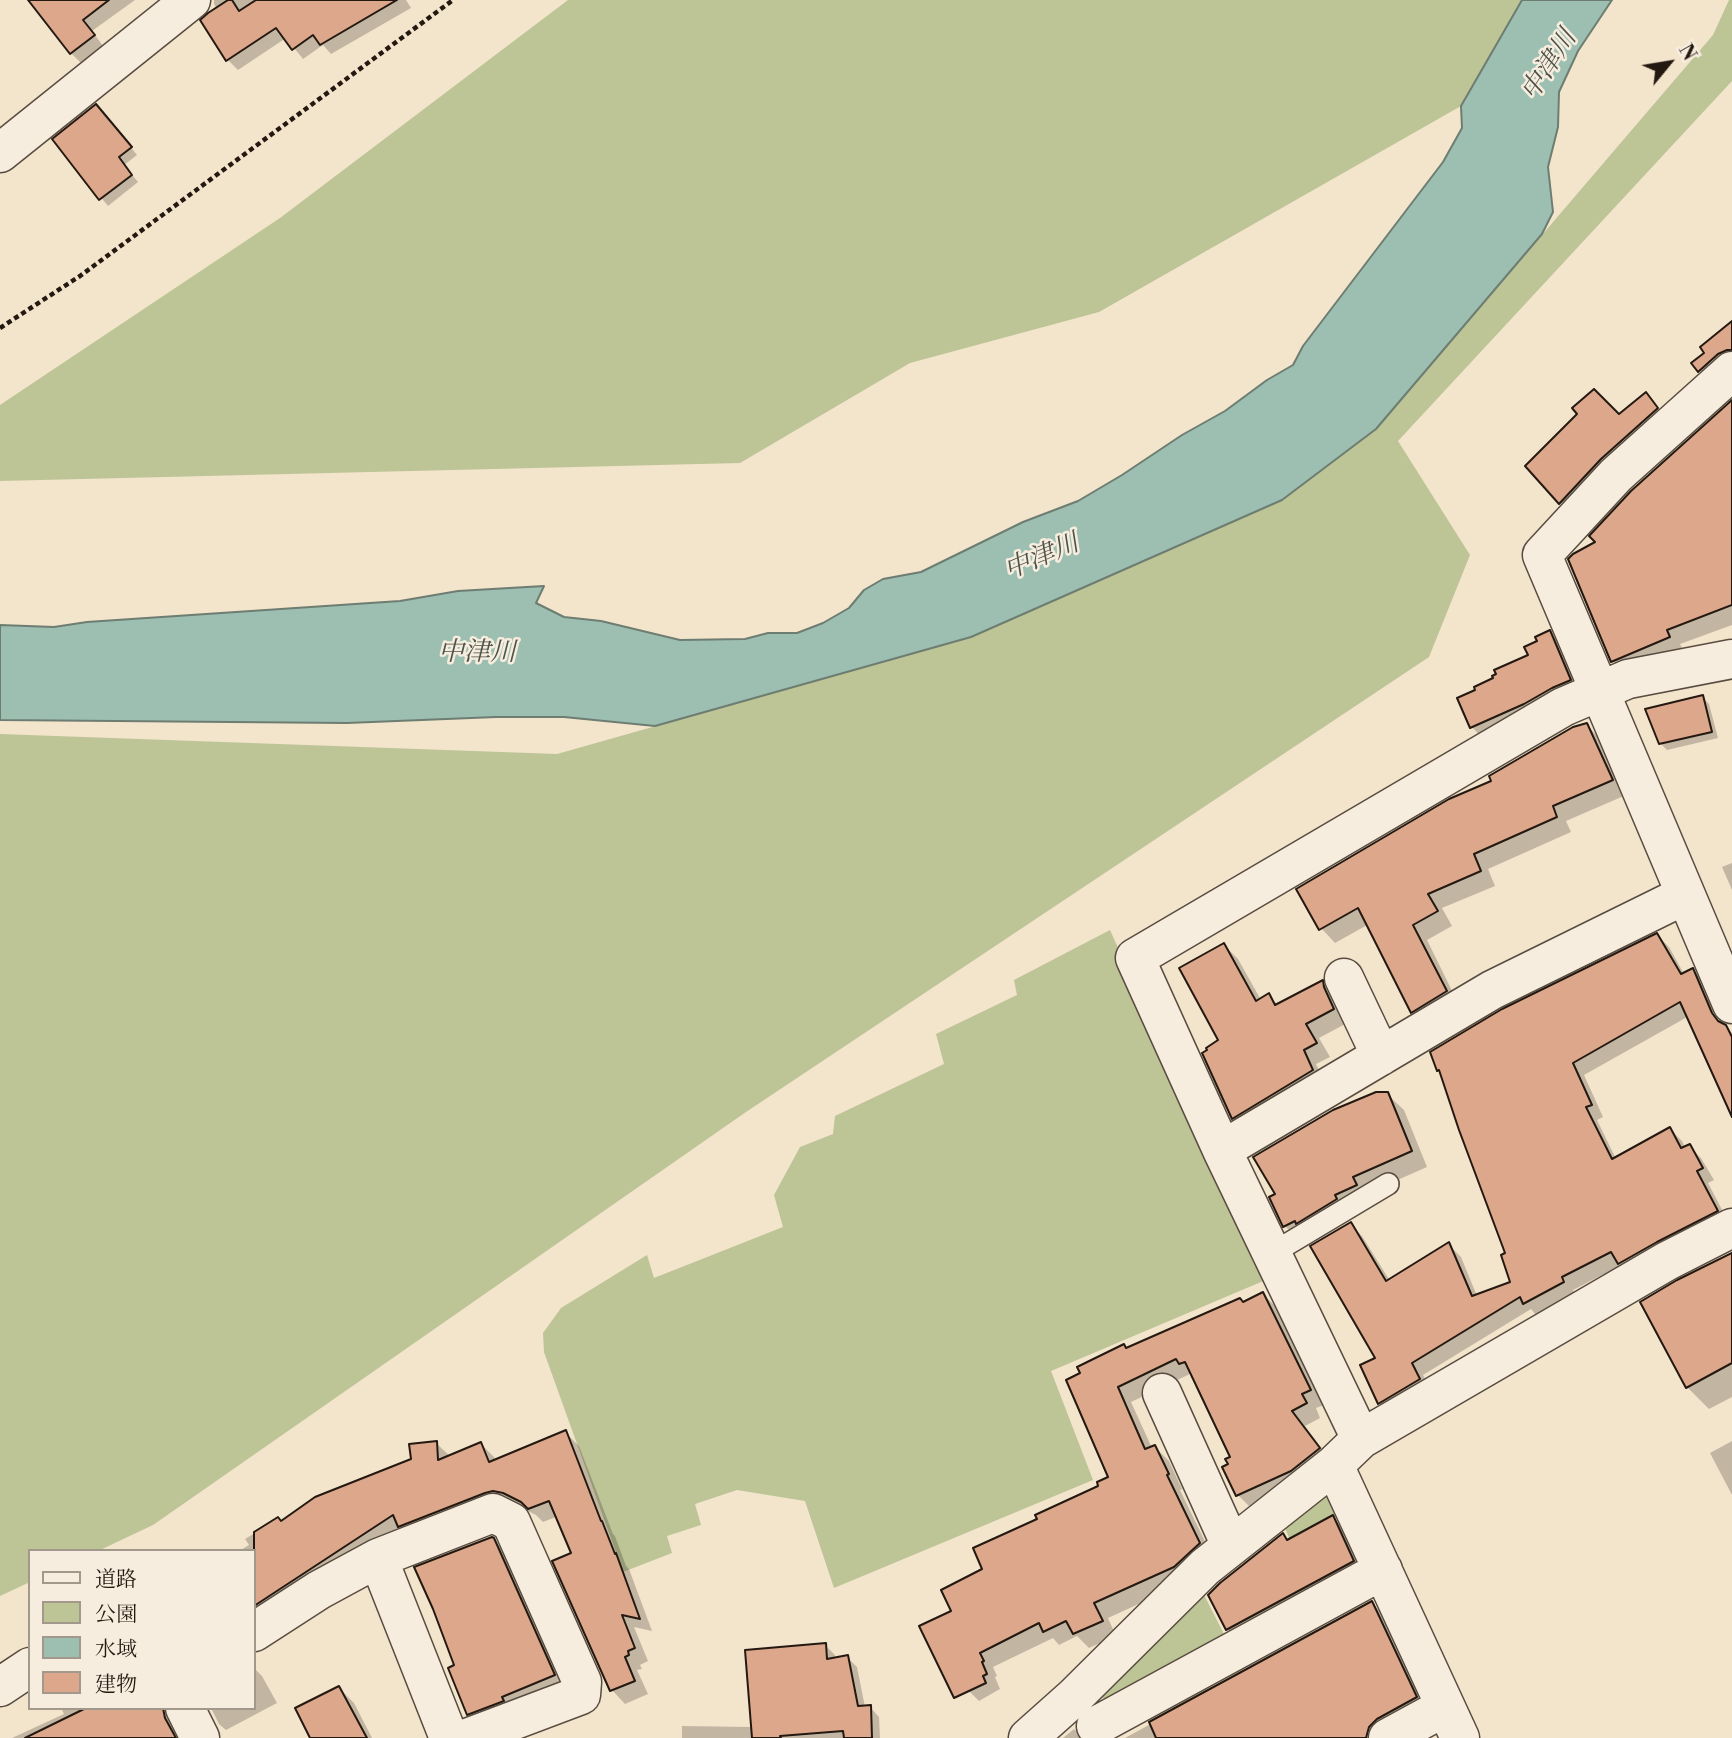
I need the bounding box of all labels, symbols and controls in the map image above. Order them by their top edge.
water label: 中津川 [1516,25,1584,107]
north arrow [1634,28,1704,98]
text: N [1673,40,1701,65]
water label: 中津川 [1000,528,1084,588]
water label: 中津川 [438,638,516,670]
legend [28,1549,256,1710]
text: 道路 [95,1567,137,1593]
text: 公園 [95,1602,137,1628]
text: 水域 [95,1637,137,1663]
text: 建物 [95,1672,137,1698]

